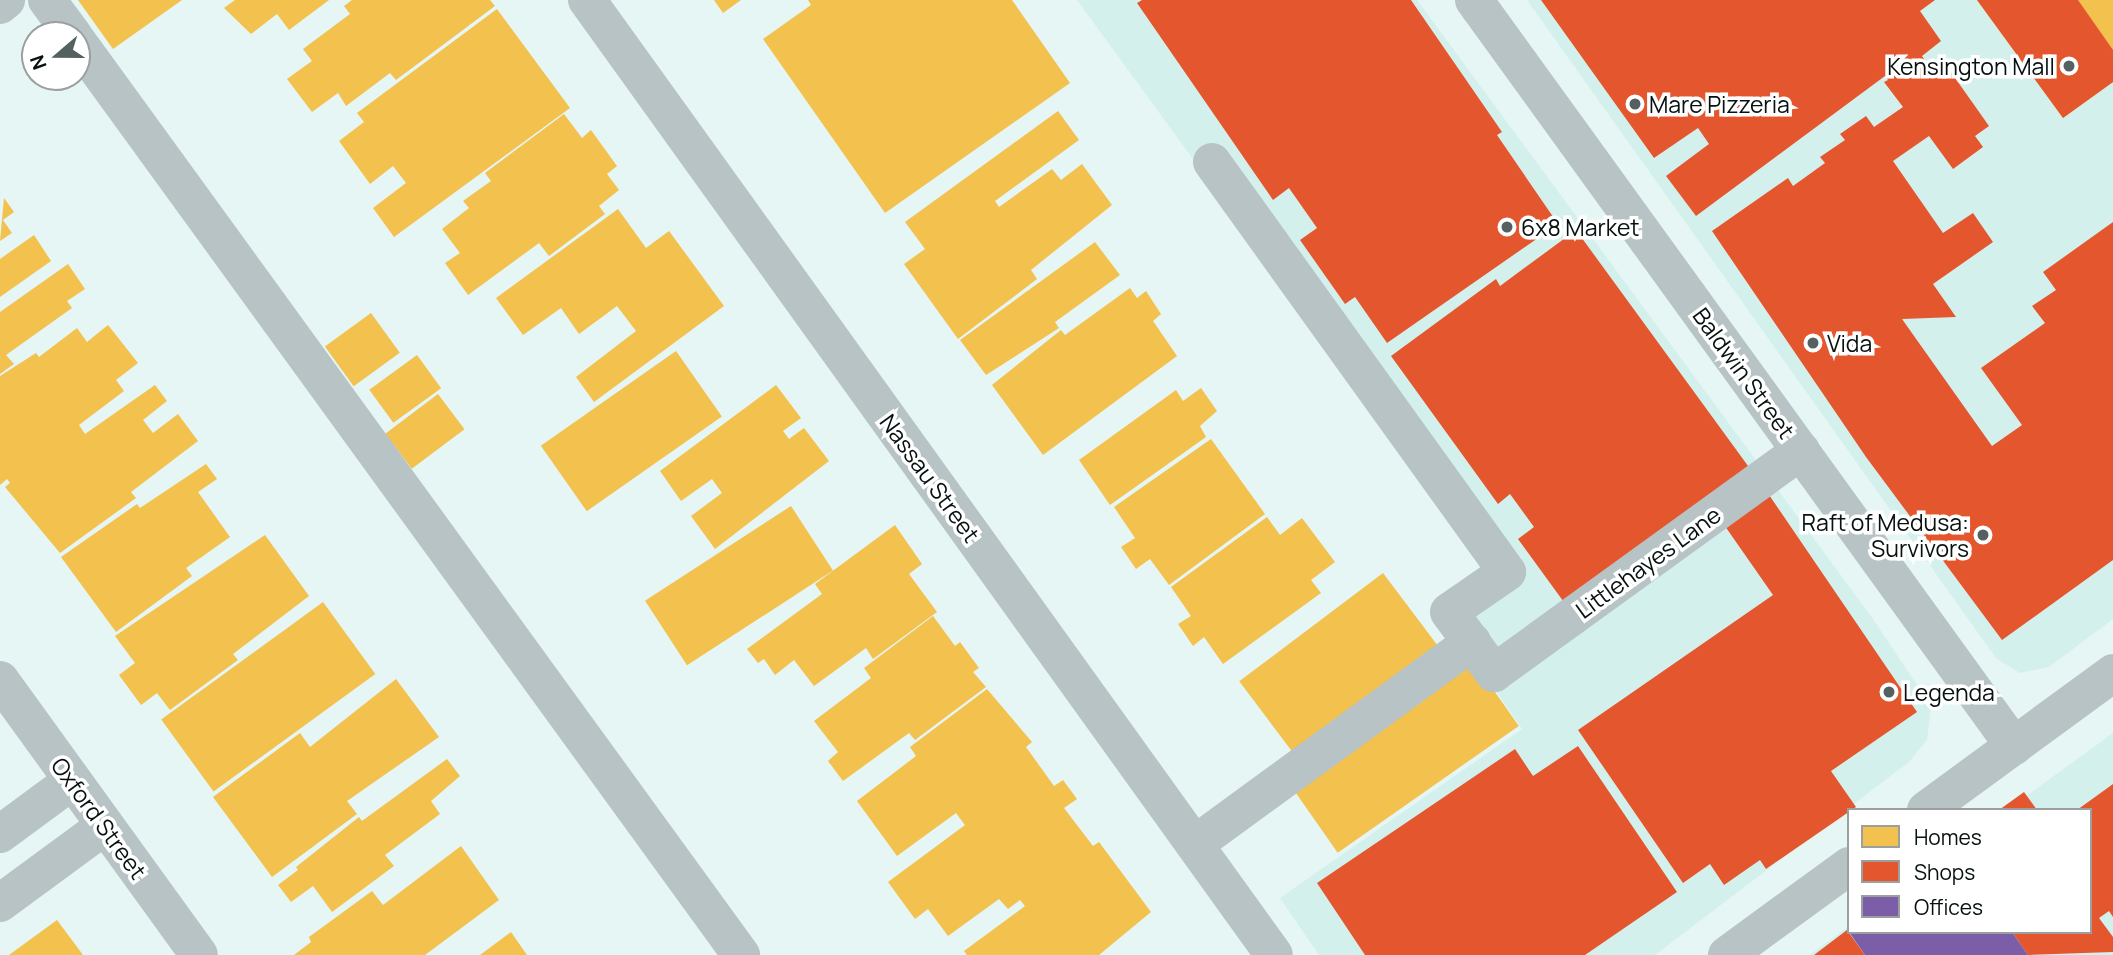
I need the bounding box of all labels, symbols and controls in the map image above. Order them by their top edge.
north arrow [21,21,91,91]
text: N [24,52,53,73]
place label: Kensington Mall [1887,52,2055,80]
marker: Kensington Mall [2061,58,2077,74]
place label: Mare Pizzeria [1649,90,1790,118]
marker: Mare Pizzeria [1627,96,1643,112]
place label: 6x8 Market [1521,213,1640,241]
marker: 6x8 Market [1499,219,1515,235]
street label: Baldwin Street [1687,302,1801,444]
place label: Vida [1827,329,1872,357]
marker: Vida [1805,335,1821,351]
street label: Nassau Street [874,409,986,547]
street label: Littlehayes Lane [1570,500,1726,624]
place label: Raft of Medusa: Survivors [1802,508,1969,562]
marker: Raft of Medusa: Survivors [1975,527,1991,543]
place label: Legenda [1903,678,1995,706]
marker: Legenda [1881,684,1897,700]
street label: Oxford Street [46,752,152,884]
legend [1847,808,2092,934]
text: Homes [1914,823,1982,851]
text: Shops [1914,858,1975,886]
text: Offices [1914,893,1983,921]

